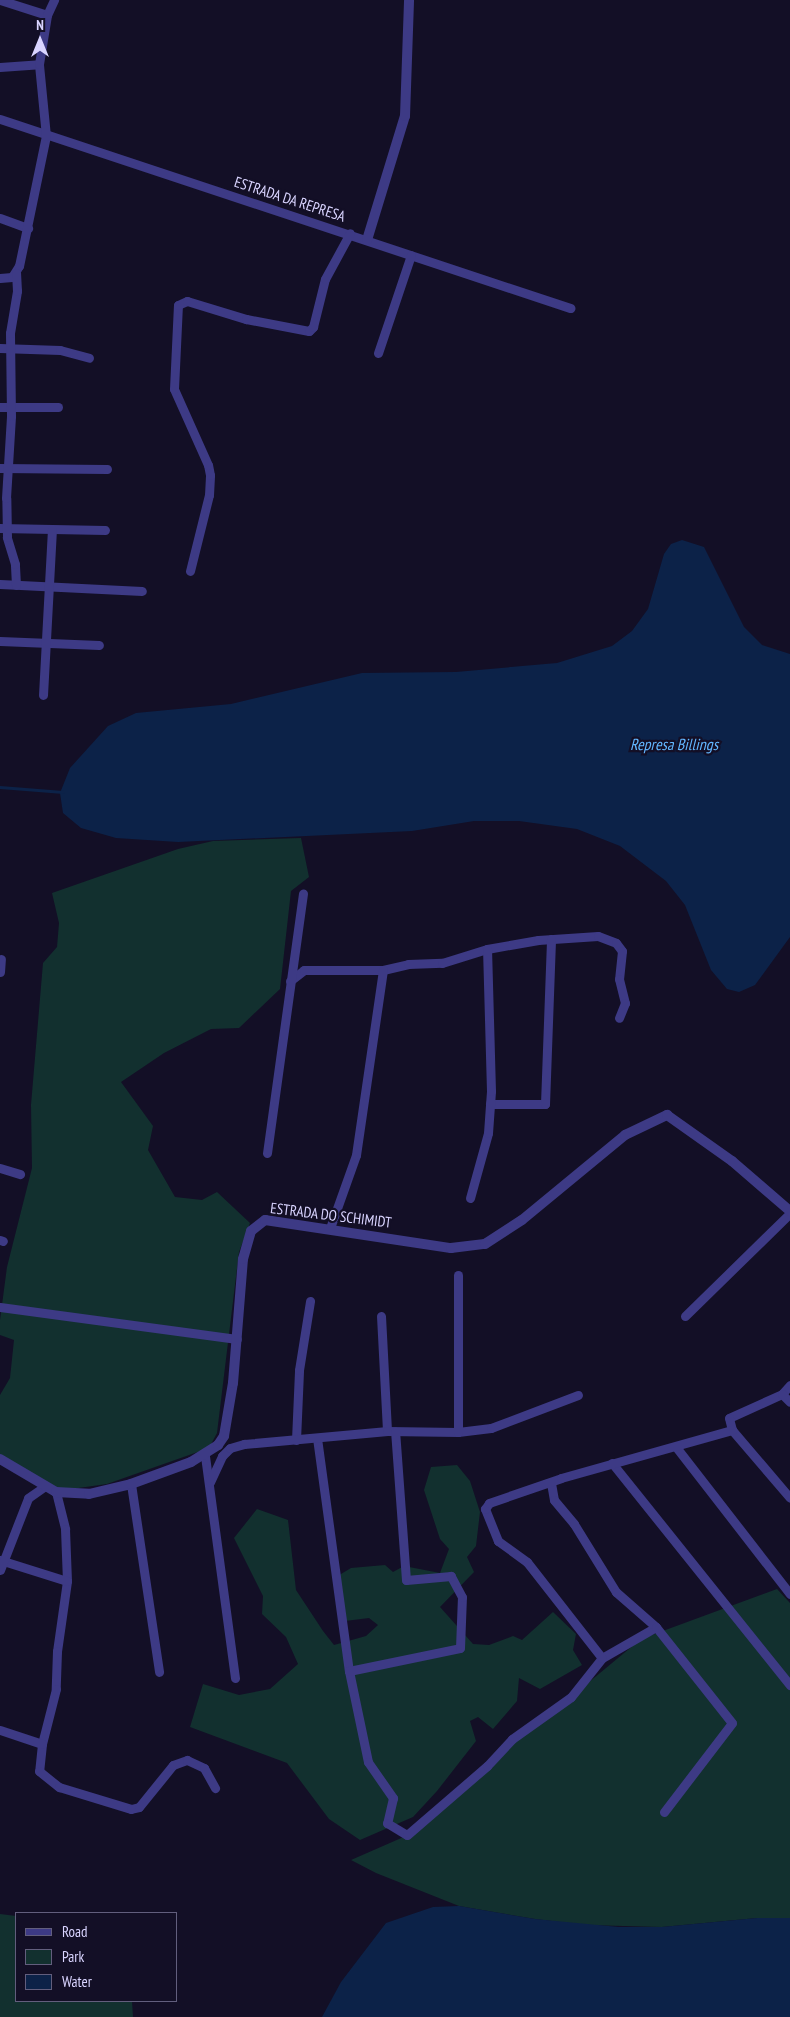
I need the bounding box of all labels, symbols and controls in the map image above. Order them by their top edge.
north arrow [15,15,65,65]
text: N [36,16,44,34]
street label: ESTRADA DA REPRESA [232,172,348,226]
water label: Represa Billings [630,734,718,754]
street label: ESTRADA DO SCHIMIDT [269,1199,393,1231]
legend [15,1912,178,2002]
text: Road [62,1922,88,1941]
text: Park [62,1947,84,1966]
text: Water [62,1972,92,1991]

